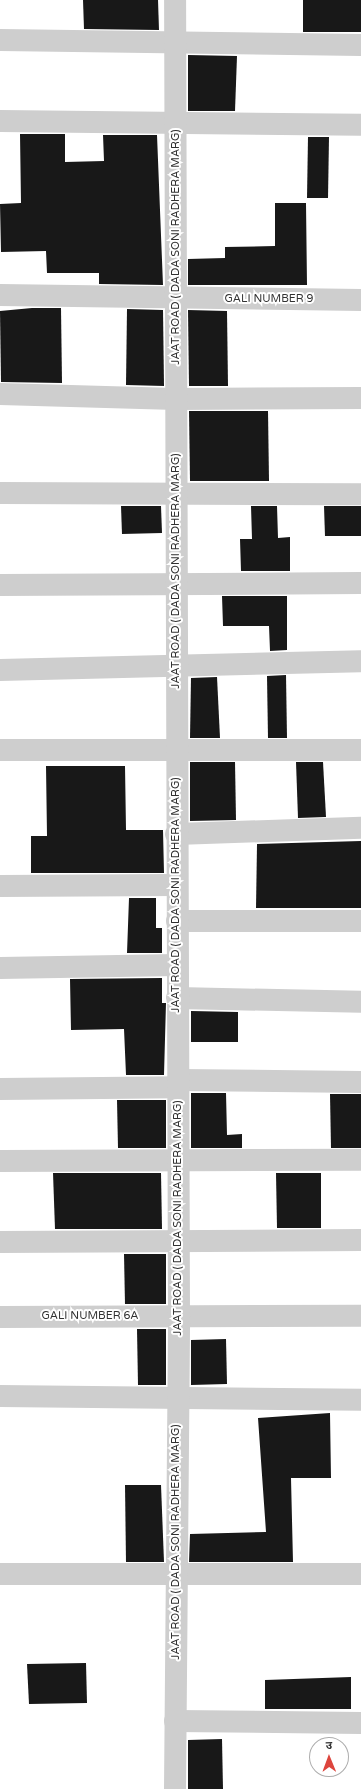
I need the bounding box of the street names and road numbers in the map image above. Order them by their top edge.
street label: JAAT ROAD ( DADA SONI RADHERA MARG) [169,129,183,365]
street label: GALI NUMBER 9 [225,292,313,306]
street label: JAAT ROAD ( DADA SONI RADHERA MARG) [169,453,183,689]
street label: JAAT ROAD ( DADA SONI RADHERA MARG) [169,777,183,1013]
street label: JAAT ROAD ( DADA SONI RADHERA MARG) [171,1100,185,1336]
street label: GALI NUMBER 6A [41,1309,139,1323]
street label: JAAT ROAD ( DADA SONI RADHERA MARG) [169,1424,183,1660]

